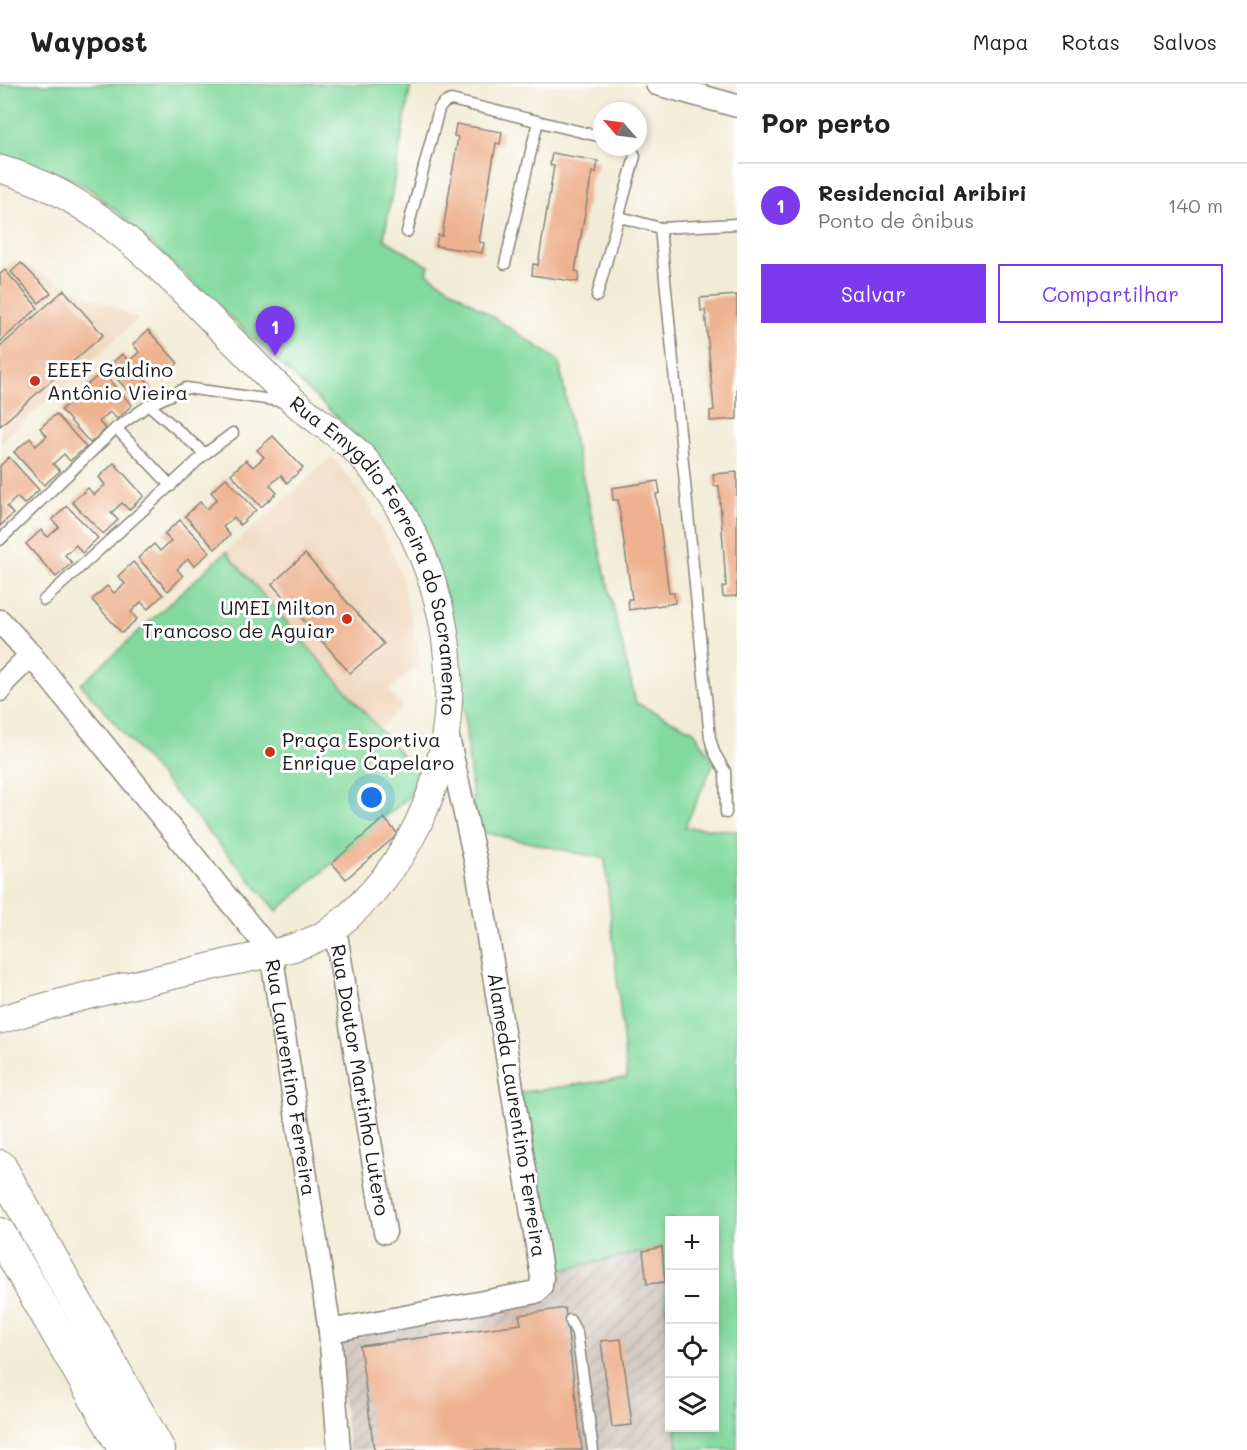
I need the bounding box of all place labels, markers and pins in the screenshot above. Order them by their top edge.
pin: 1 [256,306,294,356]
place label: EEEF Galdino Antônio Vieira [47,356,188,405]
marker: EEEF Galdino Antônio Vieira [28,374,42,388]
place label: UMEI Milton Trancoso de Aguiar [142,594,335,643]
marker: UMEI Milton Trancoso de Aguiar [340,612,354,626]
place label: Praça Esportiva Enrique Capelaro [282,726,454,775]
marker: Praça Esportiva Enrique Capelaro [263,745,277,759]

